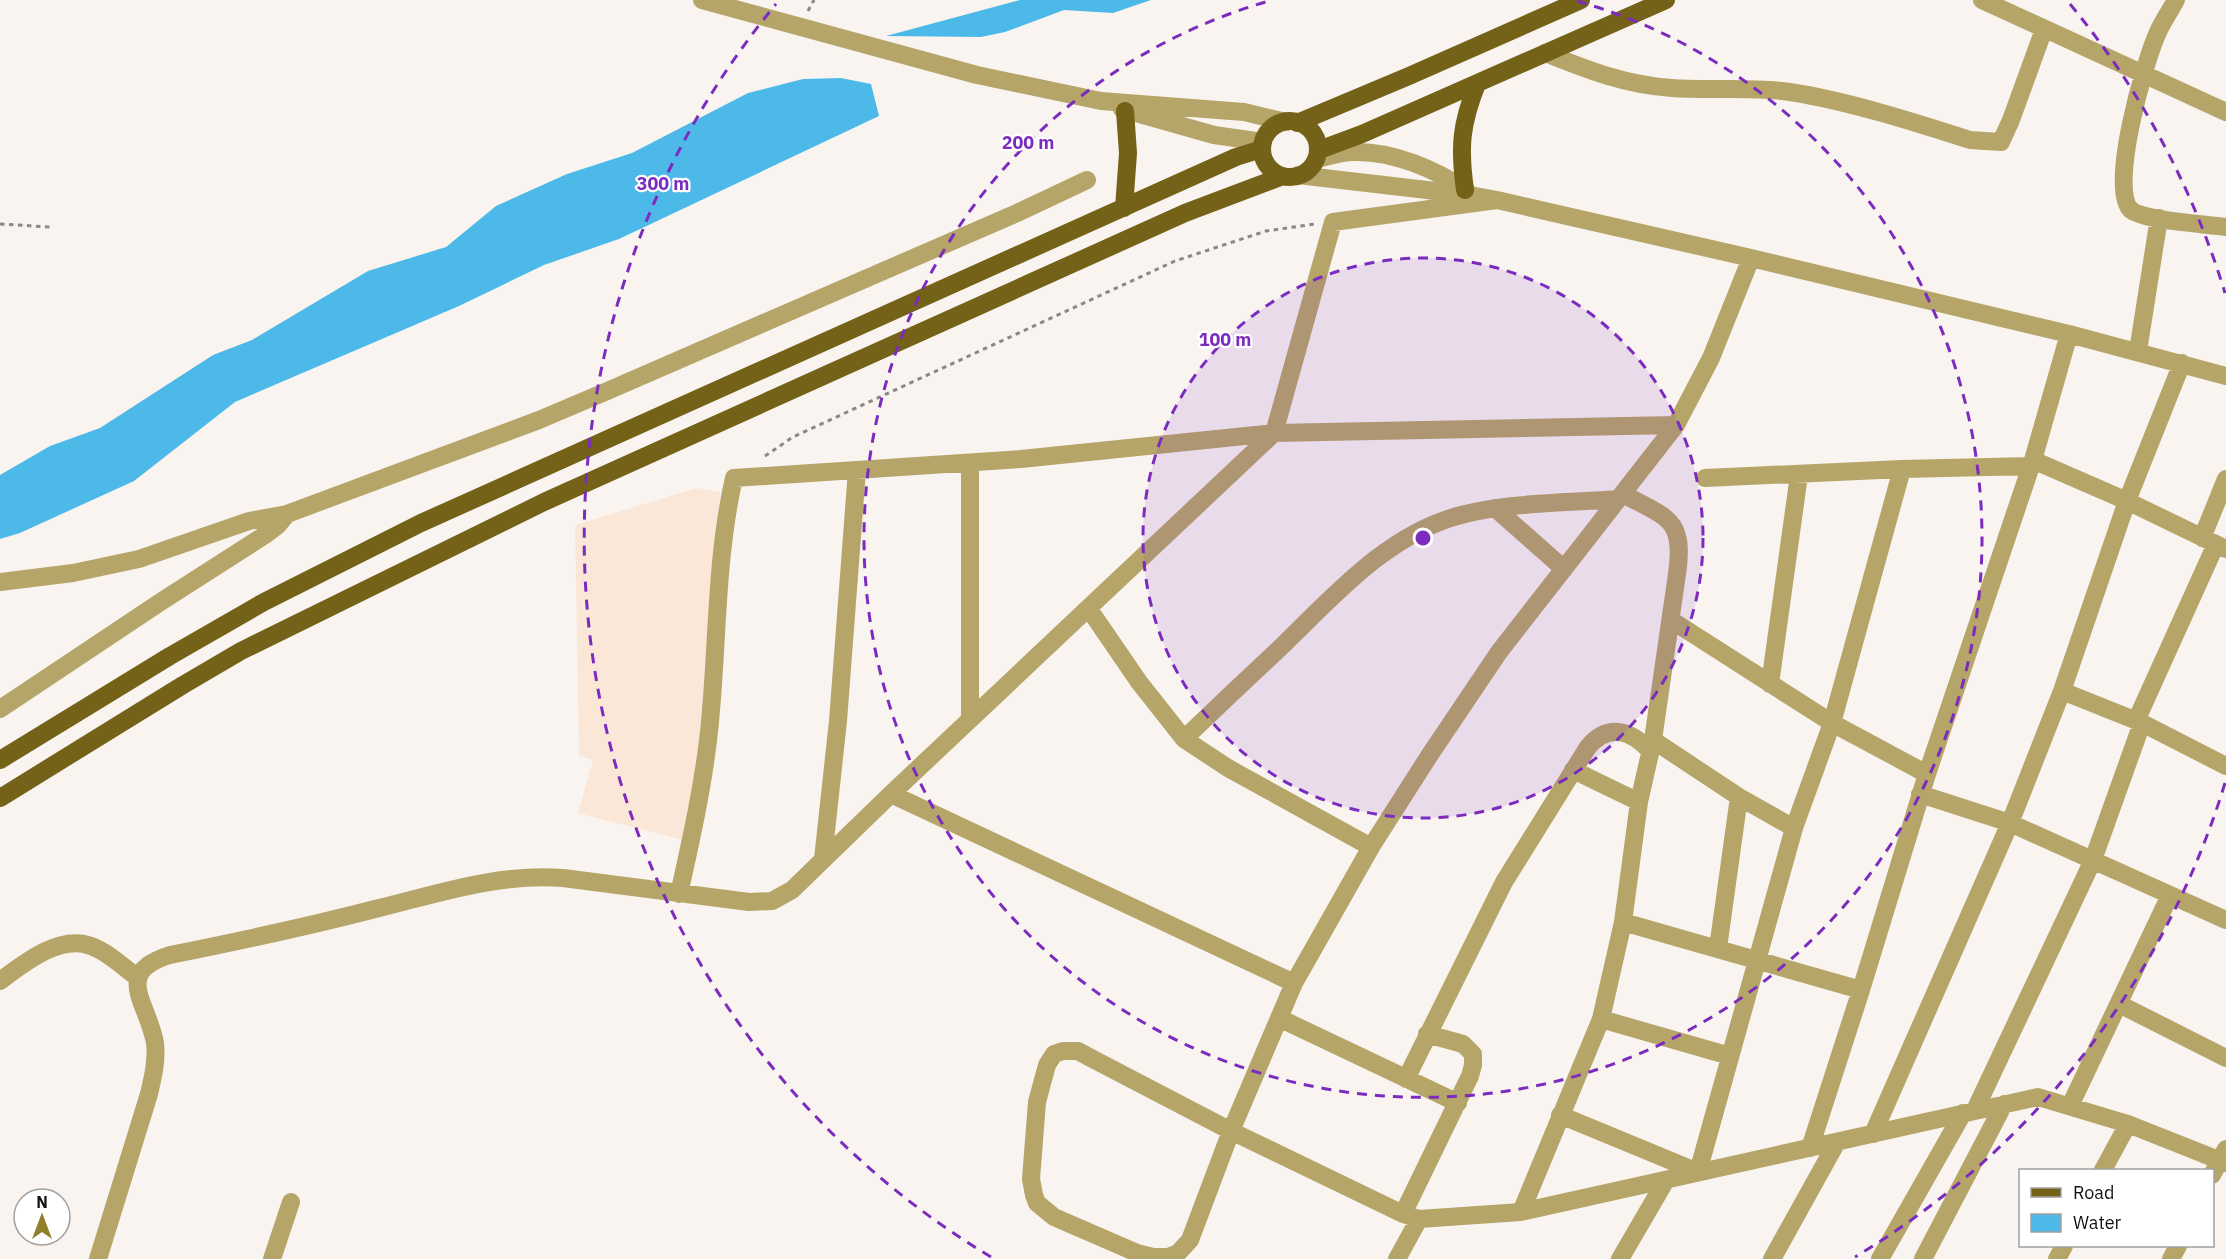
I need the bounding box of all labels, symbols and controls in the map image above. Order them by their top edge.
text: 200 m [1002,131,1054,154]
text: 300 m [637,172,689,195]
text: 100 m [1199,328,1251,351]
centre of rings [1413,528,1433,548]
legend [2019,1169,2214,1247]
text: Road [2073,1181,2114,1204]
north arrow [12,1187,72,1247]
text: N [36,1192,48,1212]
text: Water [2073,1211,2122,1234]

